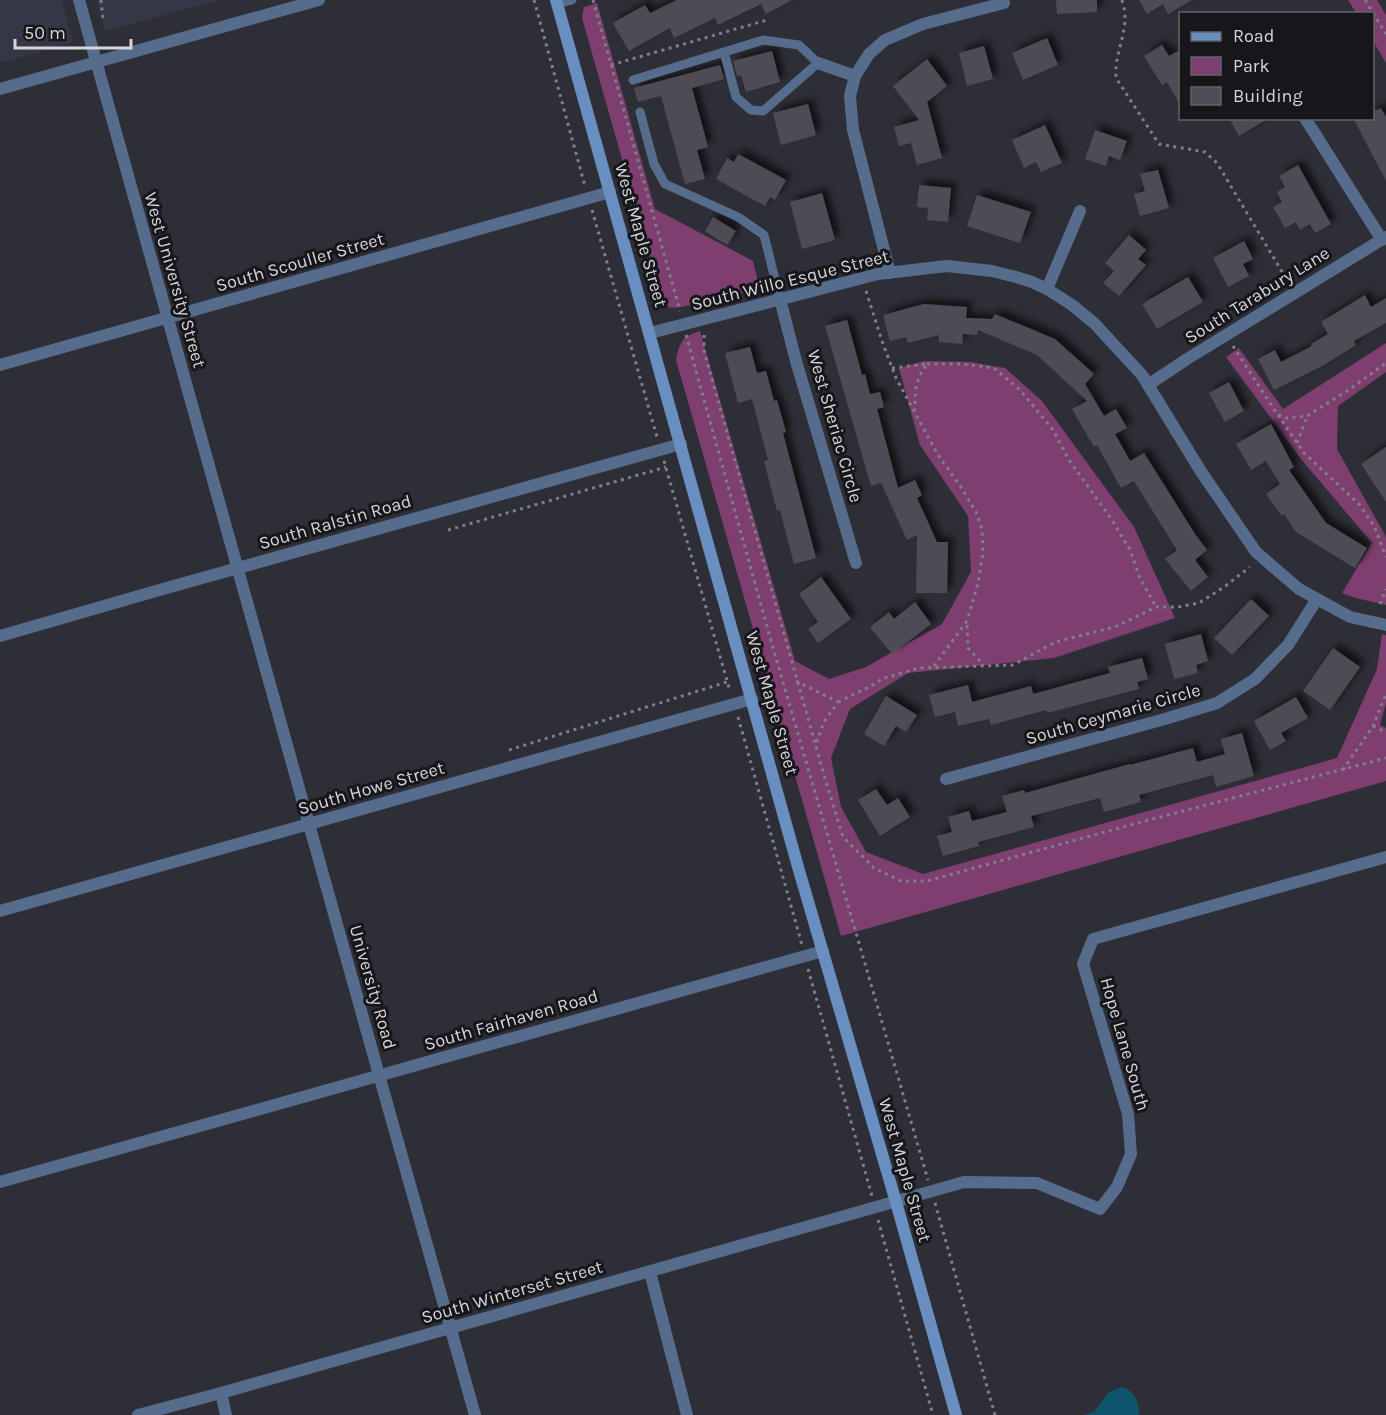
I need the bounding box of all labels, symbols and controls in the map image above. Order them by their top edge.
scale bar [15,12,130,50]
legend [1179,12,1374,120]
text: 50 m [24,22,66,44]
text: Road [1233,25,1274,47]
text: Park [1233,55,1270,77]
text: Building [1233,85,1303,107]
street label: West Maple Street [610,160,672,310]
street label: West University Street [139,190,211,371]
street label: South Scouller Street [213,227,387,297]
street label: South Tarabury Lane [1181,242,1333,348]
street label: South Willo Esque Street [689,245,891,315]
street label: West Sheriac Circle [803,347,867,505]
street label: South Ralstin Road [256,490,414,554]
street label: West Maple Street [741,628,803,778]
street label: South Ceymarie Circle [1023,679,1203,749]
street label: South Howe Street [295,757,447,819]
street label: University Road [345,922,401,1052]
street label: Hope Lane South [1095,975,1155,1113]
street label: South Fairhaven Road [421,985,601,1055]
street label: West Maple Street [874,1095,936,1245]
street label: South Winterset Street [419,1256,605,1328]

